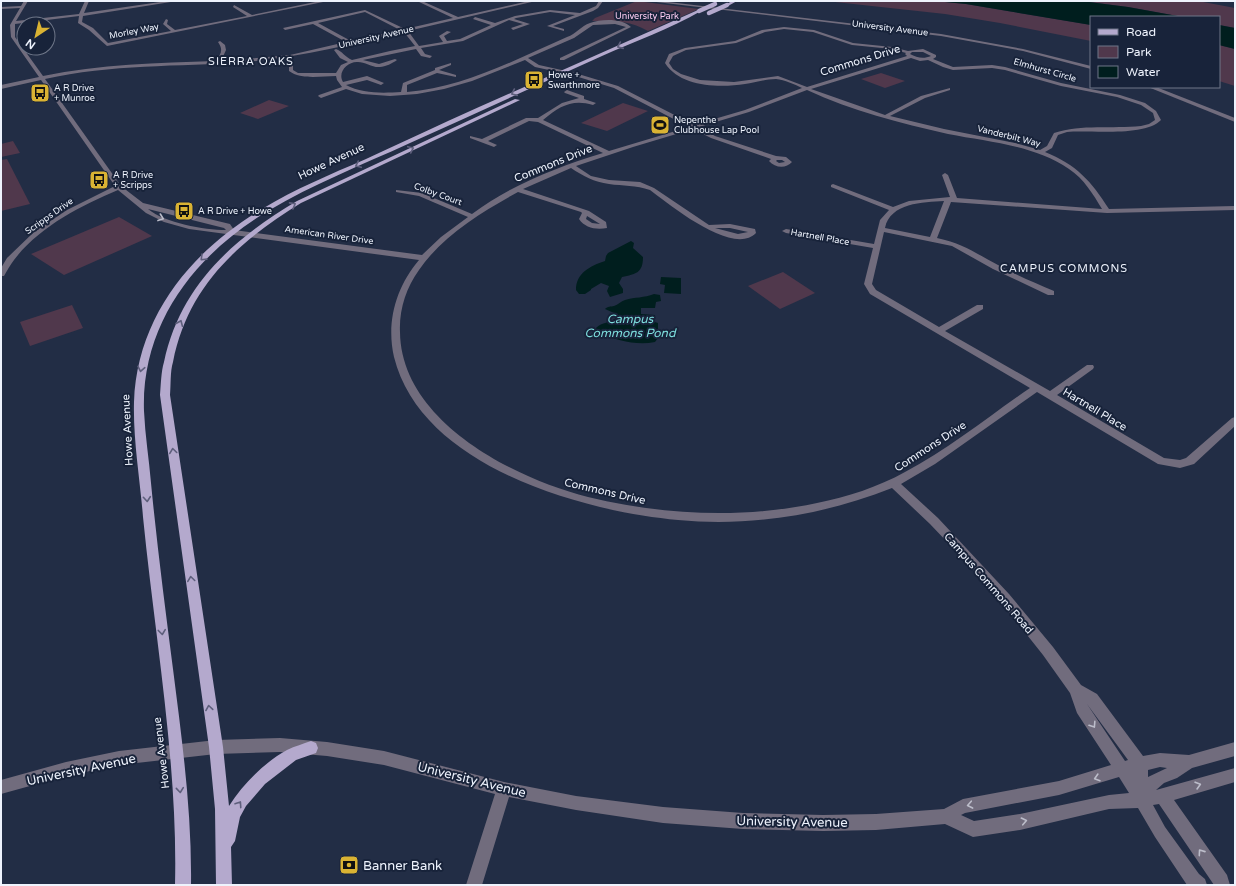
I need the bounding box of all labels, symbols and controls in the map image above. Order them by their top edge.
park label: University Park [615,11,679,22]
north arrow [16,16,56,56]
legend [1090,16,1220,88]
street label: University Avenue [851,18,929,39]
street label: Morley Way [108,21,160,42]
street label: University Avenue [337,23,415,52]
text: Road [1126,25,1156,39]
text: N [23,36,38,52]
one-way arrow [617,41,625,49]
street label: Commons Drive [819,42,902,79]
text: Park [1126,45,1152,59]
district label: SIERRA OAKS [208,55,294,68]
street label: Elmhurst Circle [1012,56,1077,85]
text: Water [1126,65,1161,79]
bus stop icon: Howe + Swarthmore [523,69,545,91]
place label: Howe + Swarthmore [548,70,600,91]
bus stop icon: A R Drive + Munroe [29,82,51,104]
place label: A R Drive + Munroe [54,83,95,104]
one-way arrow [511,89,518,97]
sports icon: Nepenthe Clubhouse Lap Pool [649,114,671,136]
place label: Nepenthe Clubhouse Lap Pool [674,115,759,136]
street label: Vanderbilt Way [976,123,1042,150]
street label: Howe Avenue [296,140,367,183]
street label: Commons Drive [512,142,594,185]
one-way arrow [407,146,414,154]
one-way arrow [355,160,362,168]
bus stop icon: A R Drive + Scripps [88,169,110,191]
place label: A R Drive + Scripps [113,170,153,191]
street label: Colby Court [412,181,464,208]
street label: Scripps Drive [23,196,75,237]
bus stop icon: A R Drive + Howe [173,200,195,222]
one-way arrow [289,202,297,209]
place label: A R Drive + Howe [198,206,272,217]
one-way arrow [157,213,164,221]
street label: American River Drive [284,224,374,247]
street label: Hartnell Place [790,227,850,248]
one-way arrow [200,253,208,261]
district label: CAMPUS COMMONS [1000,262,1128,275]
water label: Campus Commons Pond [584,312,677,340]
one-way arrow [175,320,183,328]
one-way arrow [138,366,146,372]
street label: Hartnell Place [1060,385,1129,434]
street label: Howe Avenue [119,394,136,466]
street label: Commons Drive [892,418,969,474]
one-way arrow [169,448,178,454]
street label: Commons Drive [563,476,647,507]
one-way arrow [142,496,151,502]
street label: Campus Commons Road [941,530,1036,636]
one-way arrow [187,576,196,582]
one-way arrow [157,629,166,635]
one-way arrow [205,705,214,711]
street label: Howe Avenue [151,716,172,789]
one-way arrow [1088,721,1096,728]
street label: University Avenue [25,751,137,789]
street label: University Avenue [416,759,528,801]
one-way arrow [1094,773,1101,781]
one-way arrow [1195,782,1202,790]
one-way arrow [176,787,185,793]
one-way arrow [967,800,973,808]
one-way arrow [234,802,241,809]
street label: University Avenue [736,813,848,831]
one-way arrow [1021,818,1027,826]
one-way arrow [1199,850,1206,857]
bank icon: Banner Bank [338,854,360,876]
place label: Banner Bank [363,858,442,874]

